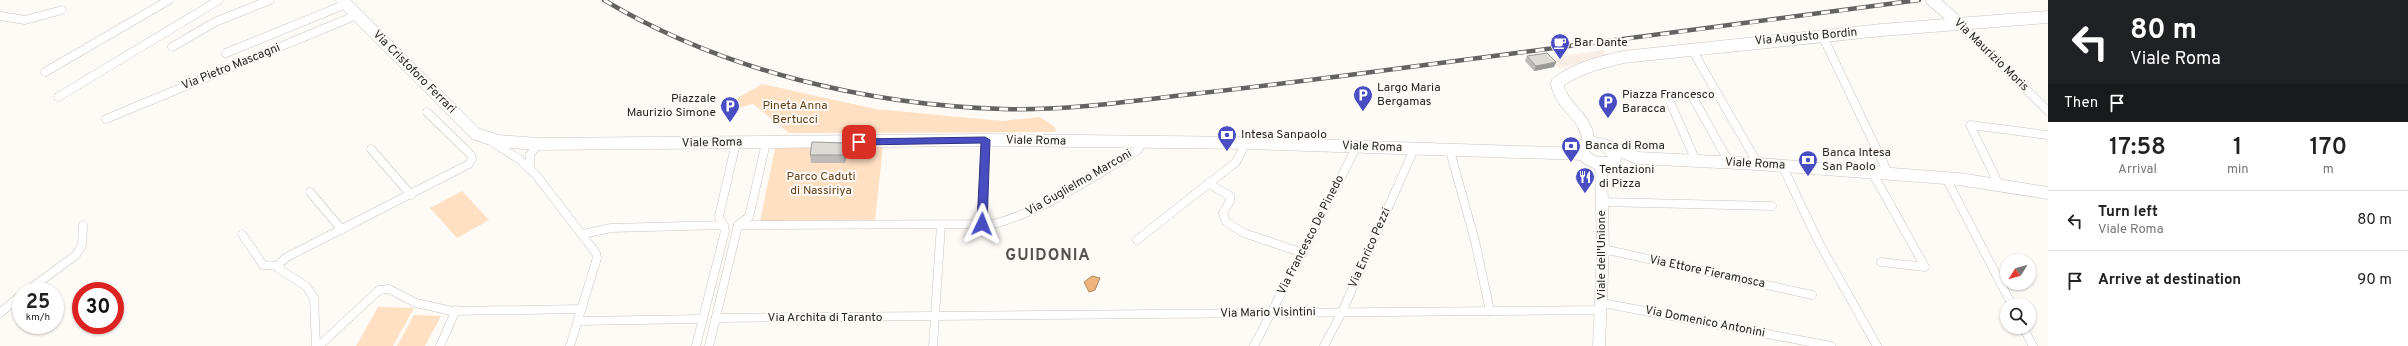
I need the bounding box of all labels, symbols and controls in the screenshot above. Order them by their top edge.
text: 80 m [2130,13,2197,49]
street label: Via Maurizio Moris [1950,15,2032,95]
icon: left [2064,16,2116,68]
street label: Via Augusto Bordin [1754,25,1858,49]
street label: Via Cristoforo Ferrari [369,27,459,117]
cafe icon: Bar Dante [1549,32,1571,60]
place label: Bar Dante [1574,35,1628,51]
street label: Via Pietro Mascagni [179,40,283,94]
text: Viale Roma [2130,48,2221,71]
place label: Largo Maria Bergamas [1377,80,1440,110]
parking icon: Largo Maria Bergamas [1352,84,1374,112]
place label: Piazza Francesco Baracca [1622,87,1715,117]
place label: Piazzale Maurizio Simone [627,91,716,121]
parking icon: Piazza Francesco Baracca [1597,91,1619,119]
icon: arrive [2106,92,2128,114]
text: Then [2064,94,2098,113]
parking icon: Piazzale Maurizio Simone [719,95,741,123]
park label: Pineta Anna Bertucci [762,98,828,128]
bank icon: Intesa Sanpaolo [1216,124,1238,152]
pin [842,125,876,159]
place label: Intesa Sanpaolo [1241,127,1327,143]
icon: arrive [848,131,870,153]
street label: Viale Roma [1006,132,1066,150]
text: 17:58 [2109,133,2166,163]
text: 1 [2233,133,2243,163]
text: 170 [2310,133,2347,163]
street label: Viale Roma [682,134,742,152]
bank icon: Banca di Roma [1560,135,1582,163]
street label: Viale Roma [1342,138,1402,156]
place label: Banca di Roma [1585,138,1665,154]
place label: Banca Intesa San Paolo [1822,145,1891,175]
street label: Via Guglielmo Marconi [1023,146,1135,220]
bank icon: Banca Intesa San Paolo [1797,149,1819,177]
street label: Viale Roma [1724,154,1786,174]
place label: Tentazioni di Pizza [1599,162,1654,192]
text: Arrival [2118,162,2157,178]
text: min [2227,162,2249,178]
text: m [2323,162,2334,178]
restaurant icon: Tentazioni di Pizza [1574,166,1596,194]
park label: Parco Caduti di Nassiriya [787,169,855,199]
street label: Via Francesco De Pinedo [1274,172,1348,298]
position arrow [961,203,1003,245]
text: Turn left [2098,203,2158,222]
street label: Via Enrico Pezzi [1345,205,1395,291]
street label: Viale dell'Unione [1594,210,1610,300]
icon: left [2064,210,2086,232]
text: 80 m [2357,211,2392,230]
text: Viale Roma [2098,222,2164,238]
district label: GUIDONIA [1005,246,1091,266]
street label: Via Ettore Fieramosca [1648,252,1766,292]
north arrow [2000,254,2036,290]
map controls [2000,254,2036,334]
icon: arrive [2064,270,2086,292]
text: Arrive at destination [2098,271,2241,290]
text: 90 m [2357,271,2392,290]
speed limit sign: 30 [72,282,124,334]
text: 25 [26,290,50,316]
button: search [2000,298,2036,334]
street label: Via Domenico Antonini [1644,303,1766,341]
street label: Via Mario Visintini [1220,304,1316,322]
street label: Via Archita di Taranto [768,310,883,326]
text: km/h [26,311,50,324]

